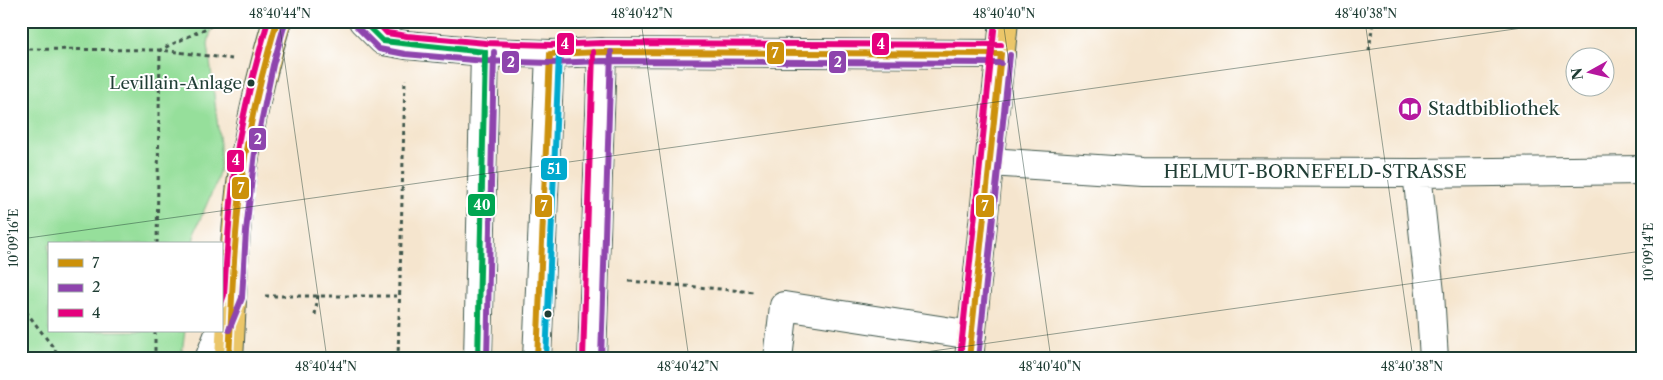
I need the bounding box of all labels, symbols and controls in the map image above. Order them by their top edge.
text: 48°40'44"N [249,6,311,21]
text: 48°40'42"N [611,6,673,21]
text: 48°40'40"N [973,6,1035,21]
text: 48°40'38"N [1335,6,1397,21]
line badge: 4 [556,32,575,56]
line badge: 4 [871,32,890,56]
text: 4 [561,35,569,53]
text: 4 [877,35,885,53]
line badge: 7 [766,41,785,65]
text: 7 [771,44,779,62]
north arrow [1566,48,1616,98]
line badge: 2 [501,50,520,74]
line badge: 2 [828,50,847,74]
text: 2 [507,53,515,71]
text: 2 [834,53,842,71]
text: N [1567,67,1587,81]
place label: Levillain-Anlage [109,73,242,93]
marker: Levillain-Anlage [246,78,256,88]
library icon: Stadtbibliothek [1397,96,1423,122]
place label: Stadtbibliothek [1428,98,1561,120]
line badge: 2 [248,127,267,151]
text: 2 [254,130,262,148]
line badge: 4 [226,149,245,173]
text: 4 [232,151,240,169]
line badge: 51 [540,157,568,181]
text: 51 [547,160,562,178]
street label: HELMUT-BORNEFELD-STRASSE [1163,161,1467,183]
line badge: 7 [231,176,250,200]
text: 7 [237,179,245,197]
line badge: 40 [467,193,496,217]
line badge: 7 [534,194,553,218]
line badge: 7 [975,194,995,218]
text: 40 [473,196,491,214]
text: 7 [540,197,548,215]
text: 7 [981,197,989,215]
text: 10°09'16"E [6,209,21,267]
text: 10°09'14"E [1641,223,1656,281]
legend [48,242,222,332]
text: 7 [92,253,100,272]
text: 2 [92,277,101,296]
text: 4 [92,303,101,322]
unlabelled marker [543,309,553,319]
text: 48°40'44"N [295,359,357,374]
text: 48°40'42"N [657,359,719,374]
text: 48°40'40"N [1019,359,1081,374]
text: 48°40'38"N [1381,359,1443,374]

